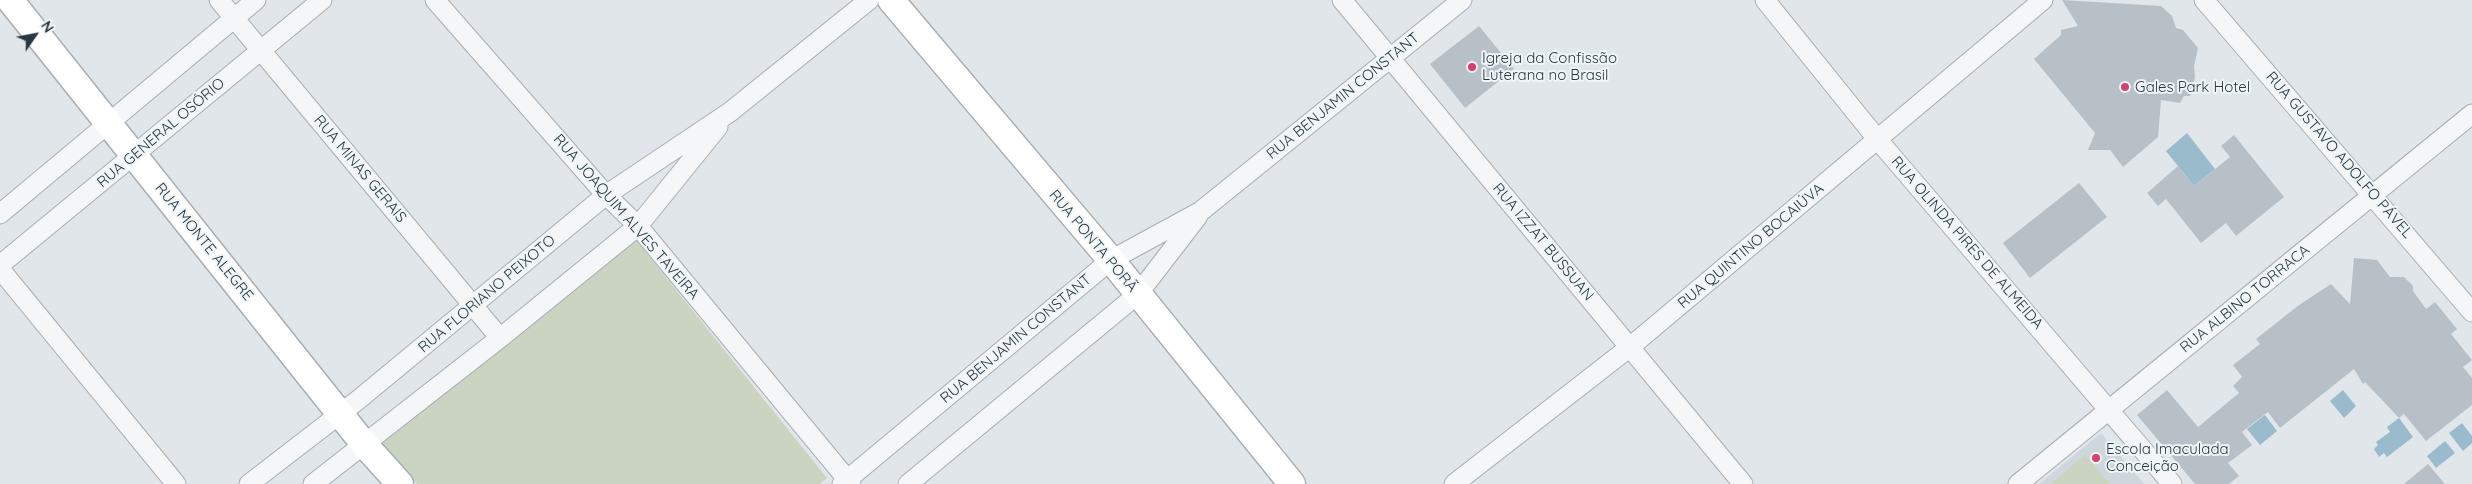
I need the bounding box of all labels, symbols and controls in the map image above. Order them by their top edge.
north arrow [10,10,60,60]
text: N [37,18,58,36]
street label: RUA BENJAMIN CONSTANT [1263,29,1423,163]
place label: Igreja da Confissão Luterana no Brasil [1482,49,1617,84]
marker: Igreja da Confissão Luterana no Brasil [1466,61,1478,73]
street label: RUA GUSTAVO ADOLFO PÁVEL [2262,68,2416,242]
street label: RUA GENERAL OSÓRIO [93,74,229,192]
place label: Gales Park Hotel [2135,78,2250,96]
marker: Gales Park Hotel [2119,81,2131,93]
street label: RUA MINAS GERAIS [310,112,410,226]
street label: RUA JOAQUIM ALVES TAVEIRA [549,131,703,303]
street label: RUA OLINDA PIRES DE ALMEIDA [1887,153,2047,333]
street label: RUA MONTE ALEGRE [151,180,257,304]
street label: RUA IZZAT BUSSUAN [1489,180,1597,304]
street label: RUA QUINTINO BOCAIÚVA [1674,180,1828,312]
street label: RUA PONTA PORÃ [1045,186,1141,296]
street label: RUA FLORIANO PEIXOTO [415,231,559,357]
street label: RUA ALBINO TORRACA [2177,241,2313,357]
street label: RUA BENJAMIN CONSTANT [937,271,1095,407]
place label: Escola Imaculada Conceição [2106,440,2229,475]
marker: Escola Imaculada Conceição [2090,452,2102,464]

